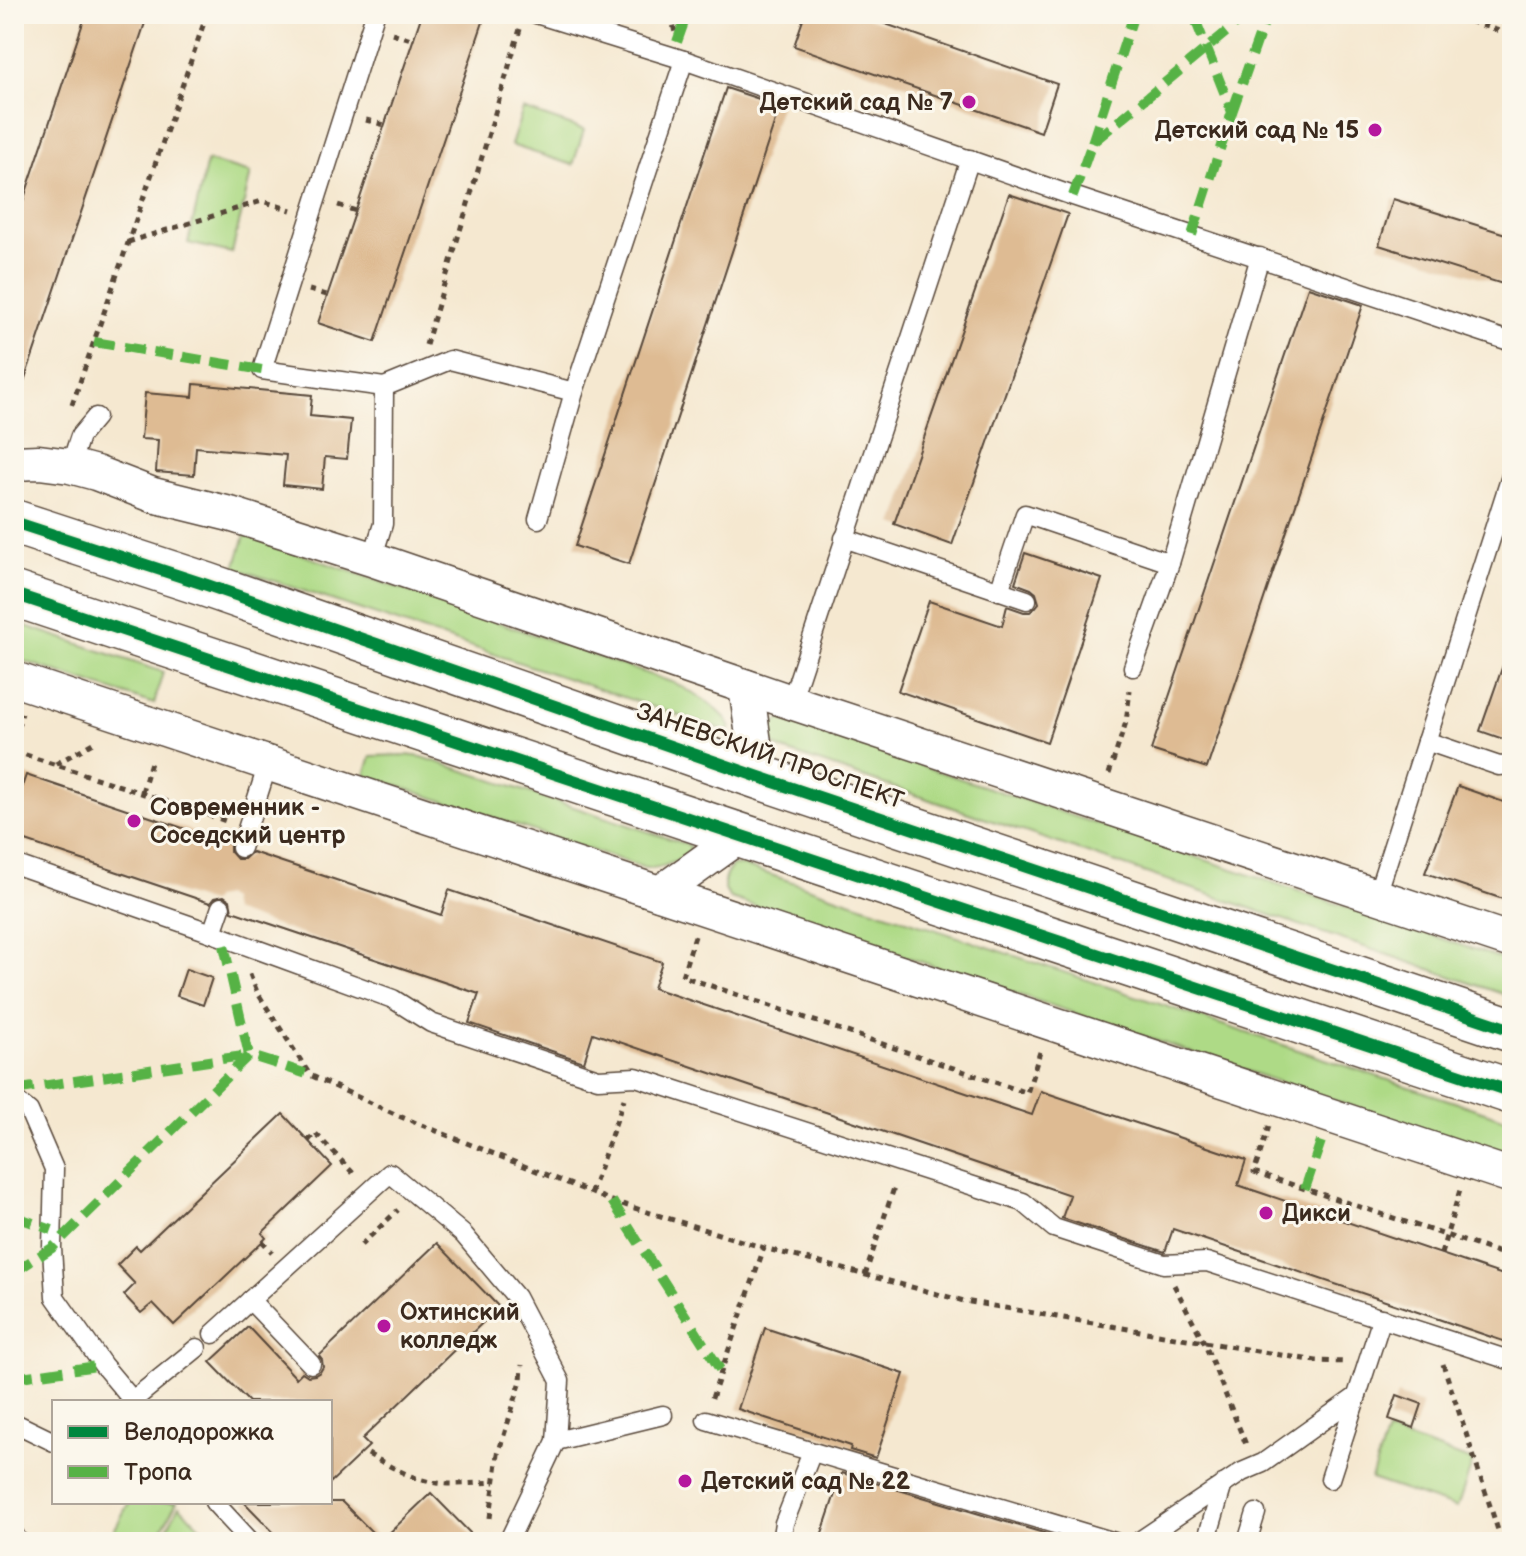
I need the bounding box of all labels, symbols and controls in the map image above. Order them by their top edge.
place label: Детский сад № 7 [759,88,953,117]
marker: Детский сад № 7 [960,93,978,111]
place label: Детский сад № 15 [1155,116,1359,145]
marker: Детский сад № 15 [1366,121,1384,139]
street label: ЗАНЕВСКИЙ ПРОСПЕКТ [633,697,907,815]
place label: Современник - Соседский центр [150,793,346,850]
marker: Современник - Соседский центр [125,812,143,830]
place label: Дикси [1282,1199,1351,1228]
marker: Дикси [1257,1204,1275,1222]
place label: Охтинский колледж [400,1298,520,1355]
marker: Охтинский колледж [375,1317,393,1335]
legend [52,1400,332,1504]
text: Велодорожка [124,1418,274,1447]
text: Тропа [124,1458,192,1487]
place label: Детский сад № 22 [701,1467,911,1496]
marker: Детский сад № 22 [676,1472,694,1490]

